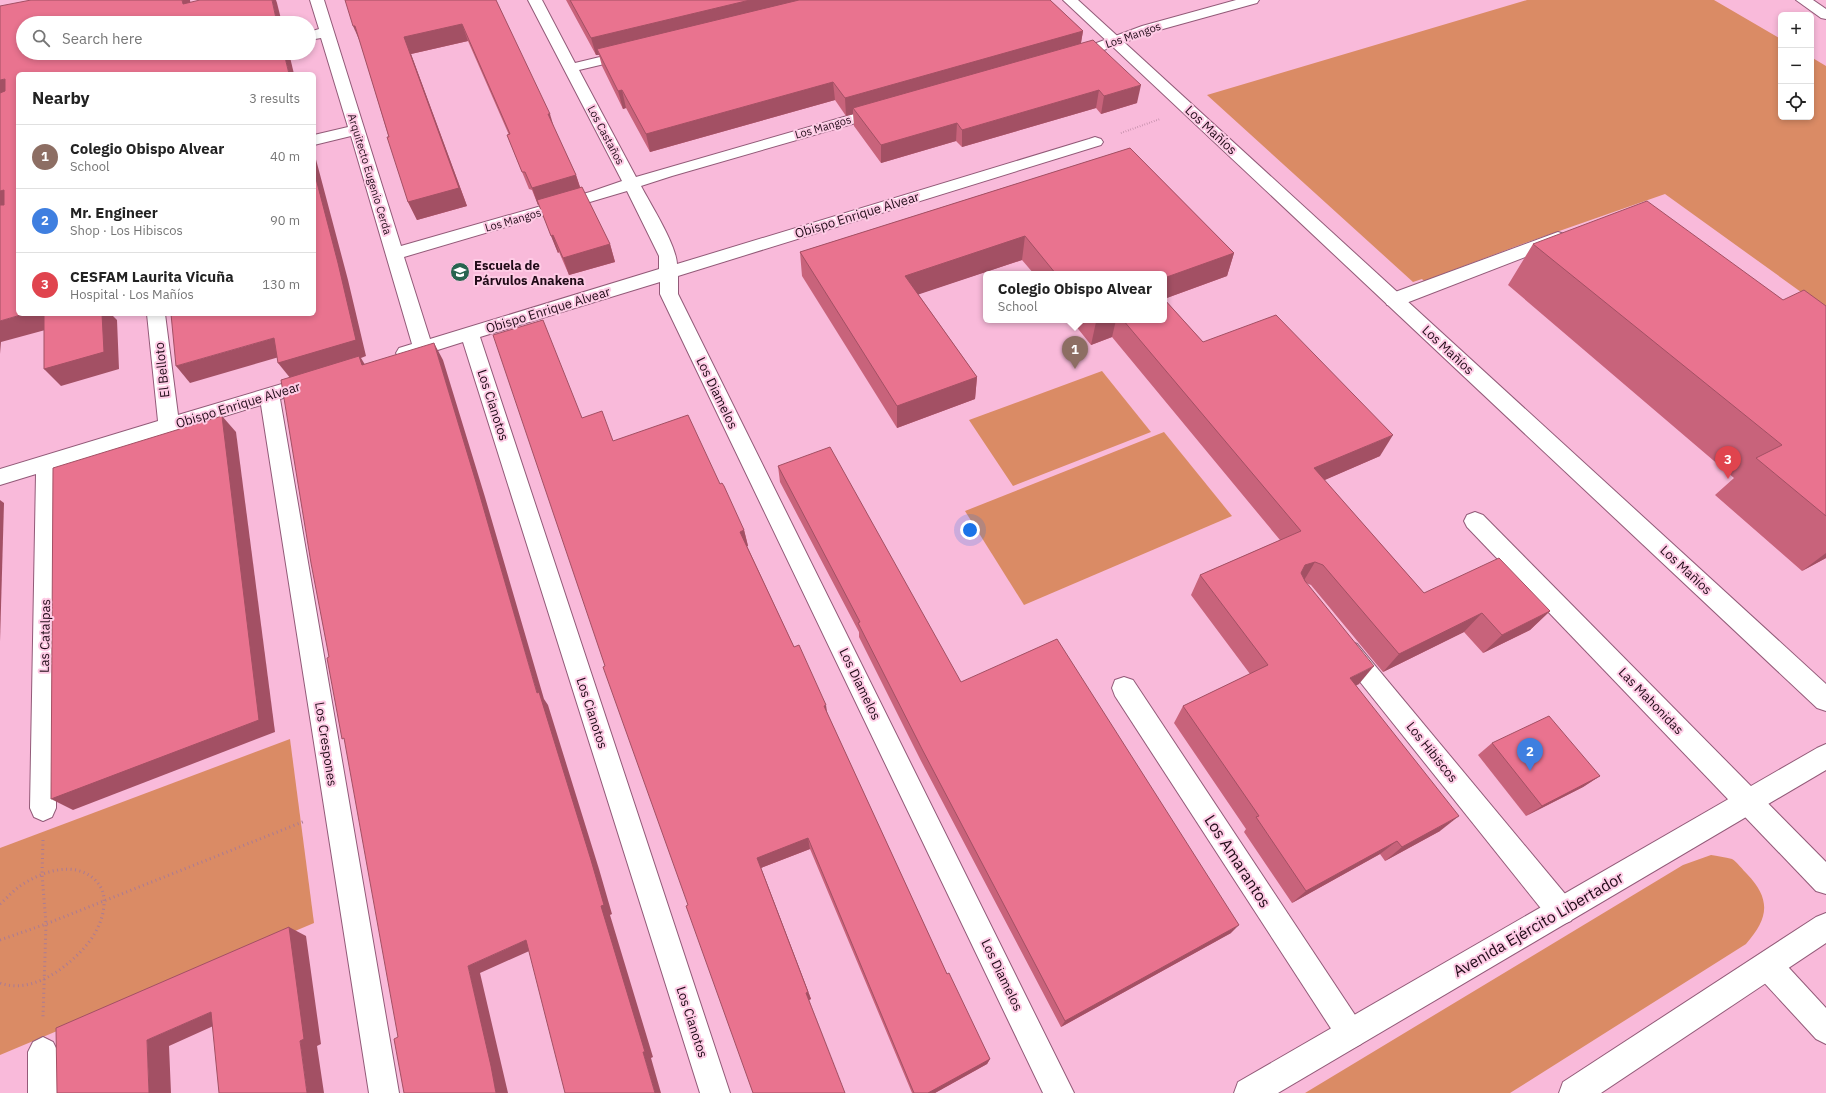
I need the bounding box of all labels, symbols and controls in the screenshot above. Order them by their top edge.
map controls [1778,12,1814,120]
button: + [1778,12,1814,48]
search box [16,16,316,60]
street label: Los Mangos [1103,19,1163,51]
icon: search [30,27,52,49]
text: Search here [62,29,142,48]
button: − [1778,48,1814,84]
button: locate [1778,84,1814,120]
text: Nearby [32,87,90,109]
text: 3 results [249,90,300,107]
street label: Los Mañíos [1182,102,1240,158]
street label: Los Castaños [585,103,627,167]
street label: Arquitecto Eugenio Cerda [345,112,395,236]
street label: Los Mangos [793,112,853,142]
text: Colegio Obispo Alvear [70,139,224,158]
text: 1 [41,148,49,165]
text: 40 m [270,148,300,165]
text: School [70,158,110,175]
street label: Obispo Enrique Alvear [793,188,921,242]
text: Mr. Engineer [70,203,158,222]
street label: Los Mangos [483,205,543,235]
text: 2 [41,212,49,229]
text: 90 m [270,212,300,229]
text: Shop · Los Hibiscos [70,222,183,239]
place label: Escuela de Párvulos Anakena [474,257,584,289]
school or university icon: Escuela de Párvulos Anakena [449,261,471,283]
text: CESFAM Laurita Vicuña [70,267,234,286]
popup [983,271,1167,323]
text: 3 [41,276,49,293]
text: 130 m [262,276,300,293]
text: Colegio Obispo Alvear [998,279,1152,298]
street label: Obispo Enrique Alvear [484,283,612,337]
text: Hospital · Los Mañíos [70,286,194,303]
text: School [998,298,1037,315]
street label: Los Mañíos [1419,322,1477,378]
pin: 1 [1062,336,1088,369]
street label: El Belloto [151,341,173,399]
street label: Los Diamelos [692,354,742,432]
street label: Los Cianotos [473,367,513,443]
street label: Obispo Enrique Alvear [174,378,302,432]
pin: 3 [1715,446,1741,479]
your location [960,520,980,540]
street label: Los Mañíos [1657,542,1715,598]
street label: Las Catalpas [36,599,54,673]
street label: Los Diamelos [835,645,885,723]
street label: Las Mahonidas [1615,664,1687,738]
street label: Los Cianotos [572,675,612,751]
street label: Los Crespones [311,701,341,787]
street label: Los Hibiscos [1403,718,1461,786]
pin: 2 [1517,738,1543,771]
street label: Los Amarantos [1201,811,1275,911]
street label: Avenida Ejército Libertador [1449,867,1627,981]
street label: Los Diamelos [977,936,1027,1014]
street label: Los Cianotos [672,984,712,1060]

